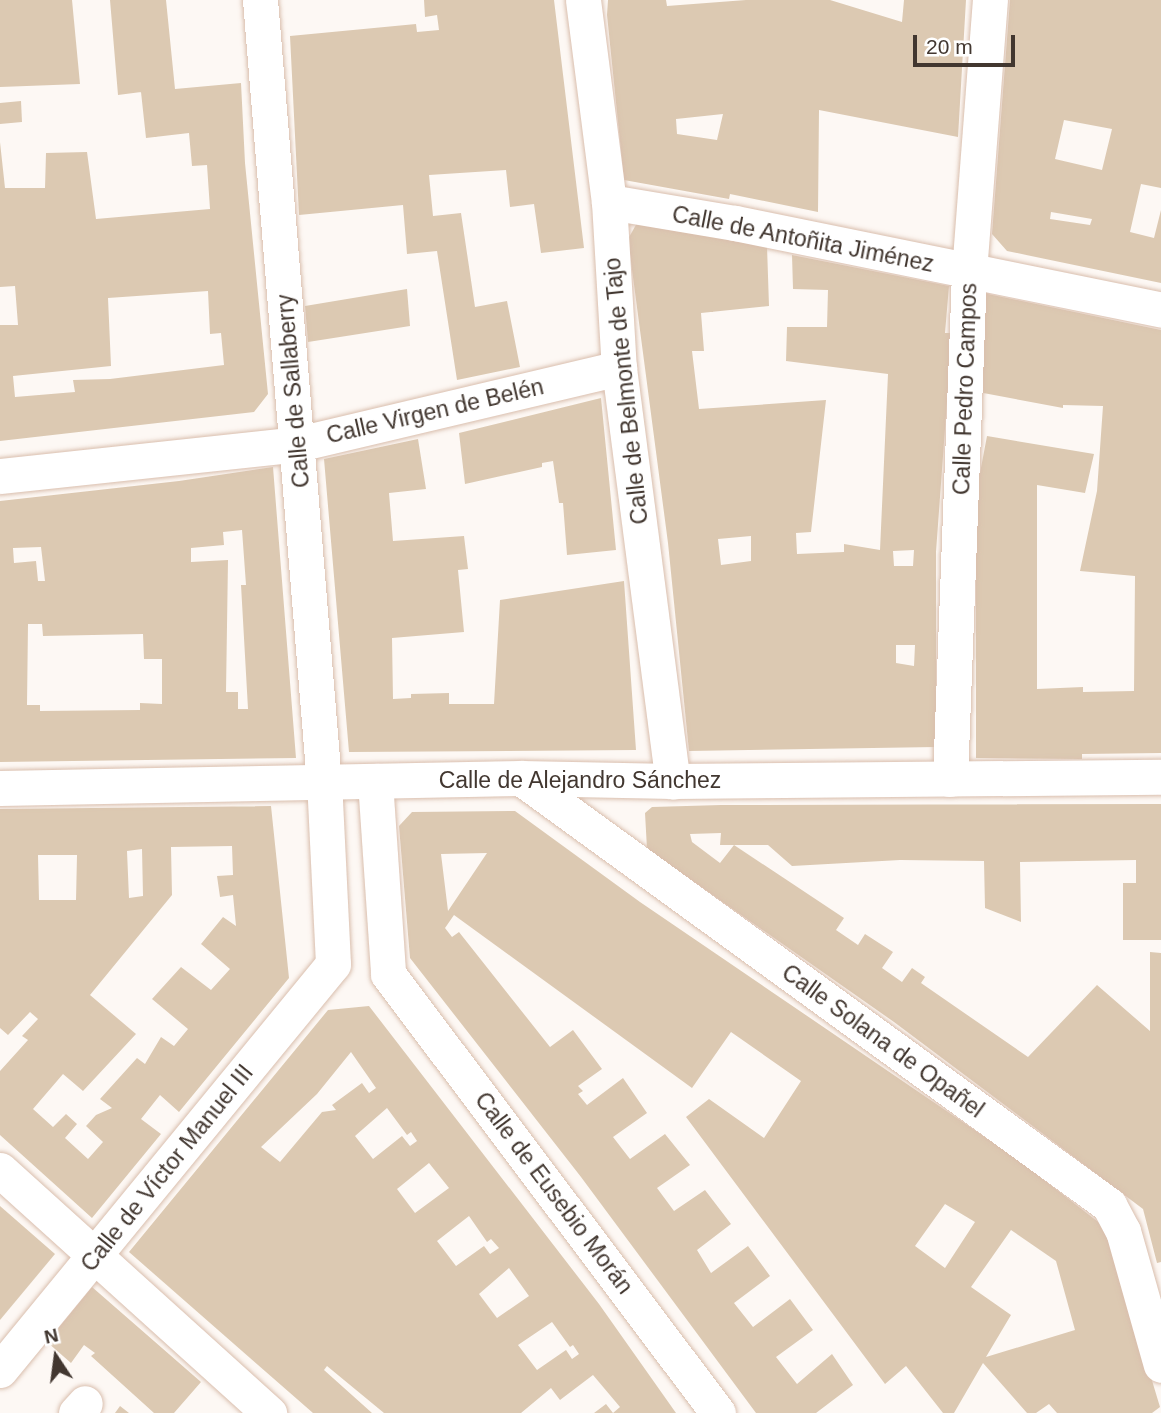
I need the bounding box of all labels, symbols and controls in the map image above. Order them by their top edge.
scale bar [916,21,1018,65]
text: 20 m [926,35,973,58]
street label: Calle de Antoñita Jiménez [669,200,937,278]
street label: Calle de Belmonte de Tajo [598,256,654,526]
street label: Calle Pedro Campos [948,282,982,496]
street label: Calle de Sallaberry [271,293,315,489]
street label: Calle Virgen de Belén [324,373,546,449]
street label: Calle de Alejandro Sánchez [438,766,722,794]
street label: Calle Solana de Opañel [777,958,989,1124]
street label: Calle de Víctor Manuel III [75,1059,259,1277]
street label: Calle de Eusebio Morán [469,1087,639,1299]
north arrow [21,1322,91,1392]
text: N [42,1324,60,1348]

